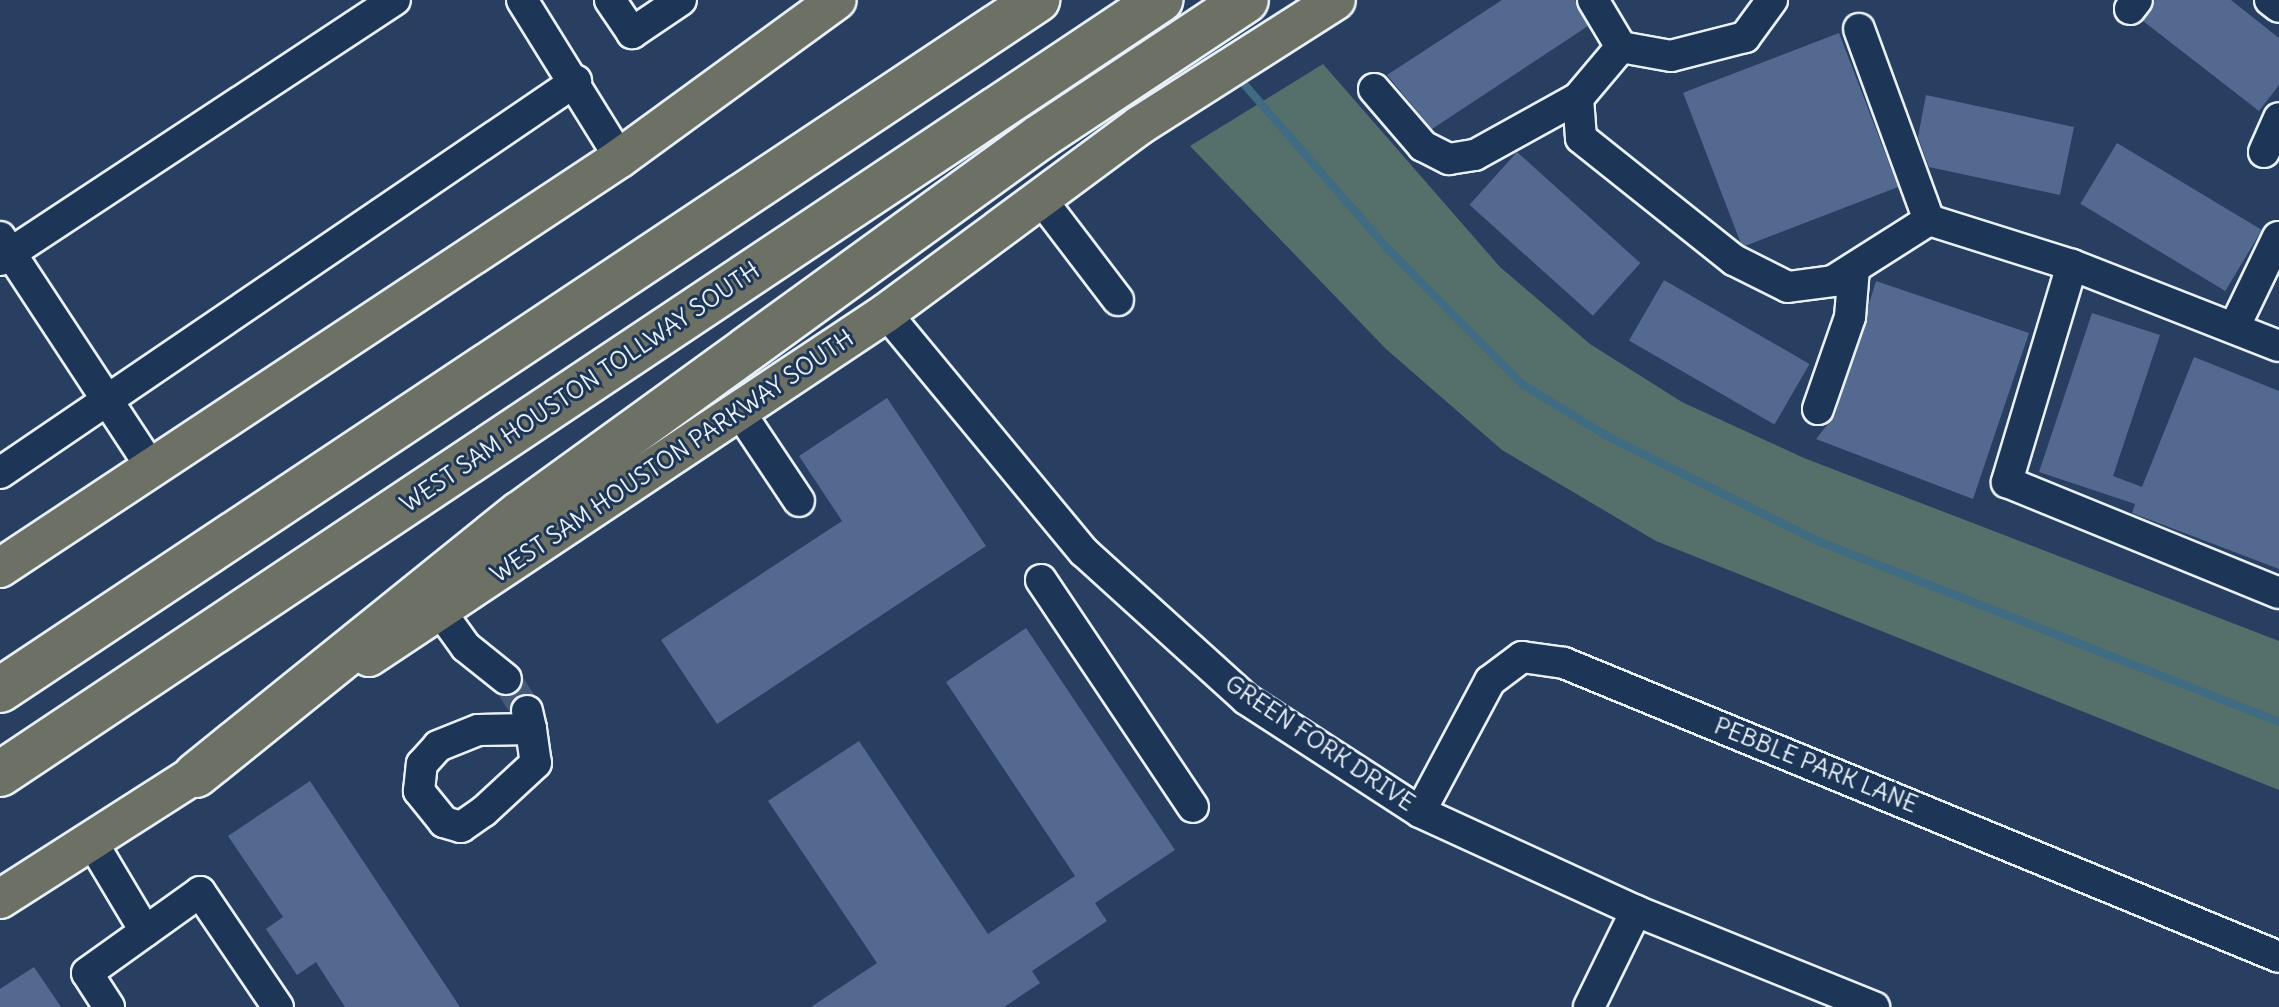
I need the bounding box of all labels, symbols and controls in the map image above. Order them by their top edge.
street label: WEST SAM HOUSTON TOLLWAY SOUTH [395,256,765,518]
street label: WEST SAM HOUSTON PARKWAY SOUTH [485,323,859,589]
street label: GREEN FORK DRIVE [1220,669,1420,817]
street label: PEBBLE PARK LANE [1710,711,1922,819]

